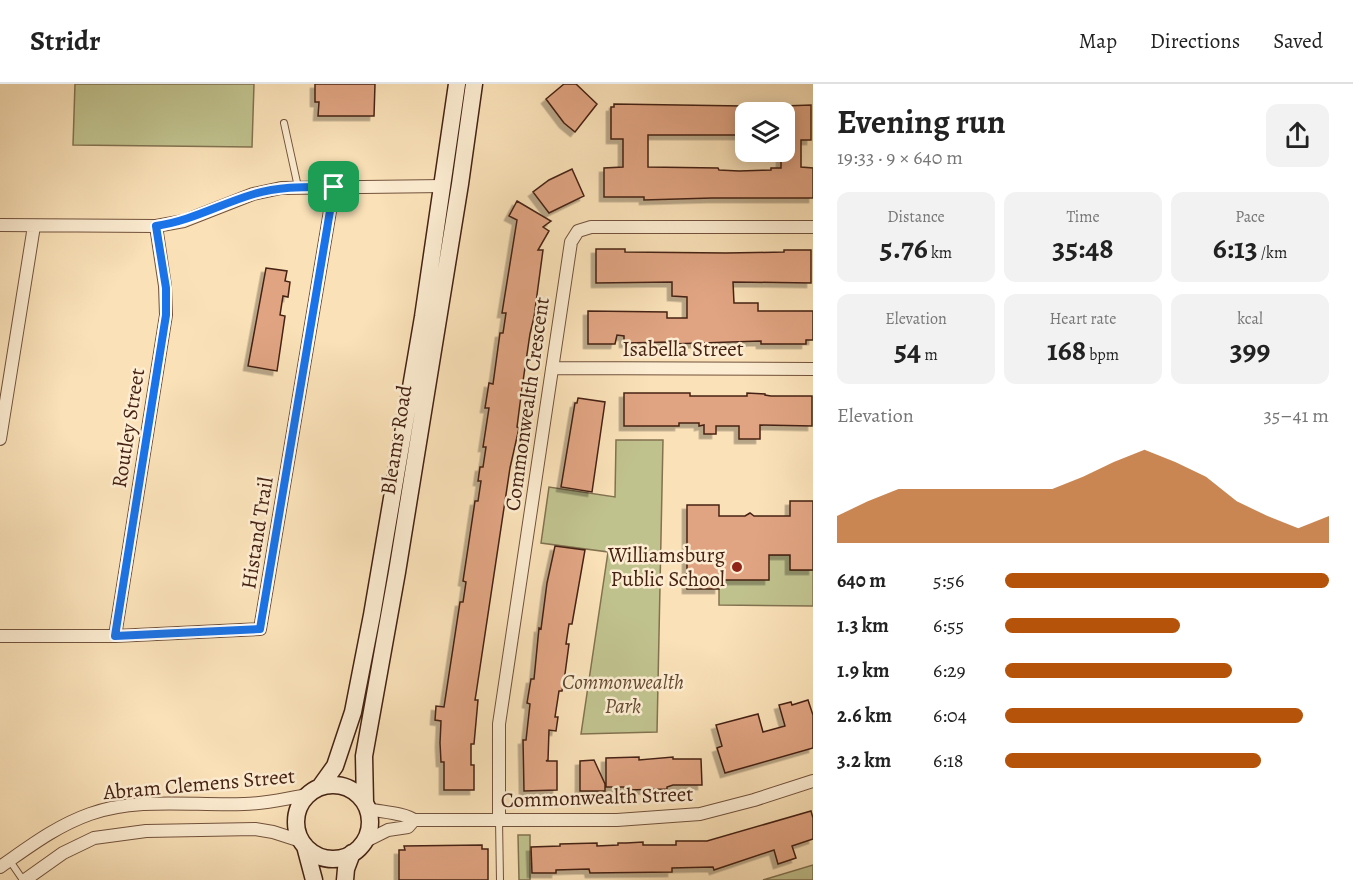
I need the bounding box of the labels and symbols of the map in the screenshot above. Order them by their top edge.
pin [308,161,359,212]
street label: Commonwealth Crescent [498,295,556,513]
street label: Isabella Street [622,335,744,363]
street label: Routley Street [105,366,151,490]
street label: Bleams Road [374,382,419,497]
street label: Histand Trail [234,475,280,591]
place label: Williamsburg Public School [607,541,725,593]
marker: Williamsburg Public School [730,560,744,574]
park label: Commonwealth Park [562,668,684,720]
street label: Abram Clemens Street [101,762,296,806]
street label: Commonwealth Street [500,780,694,814]

